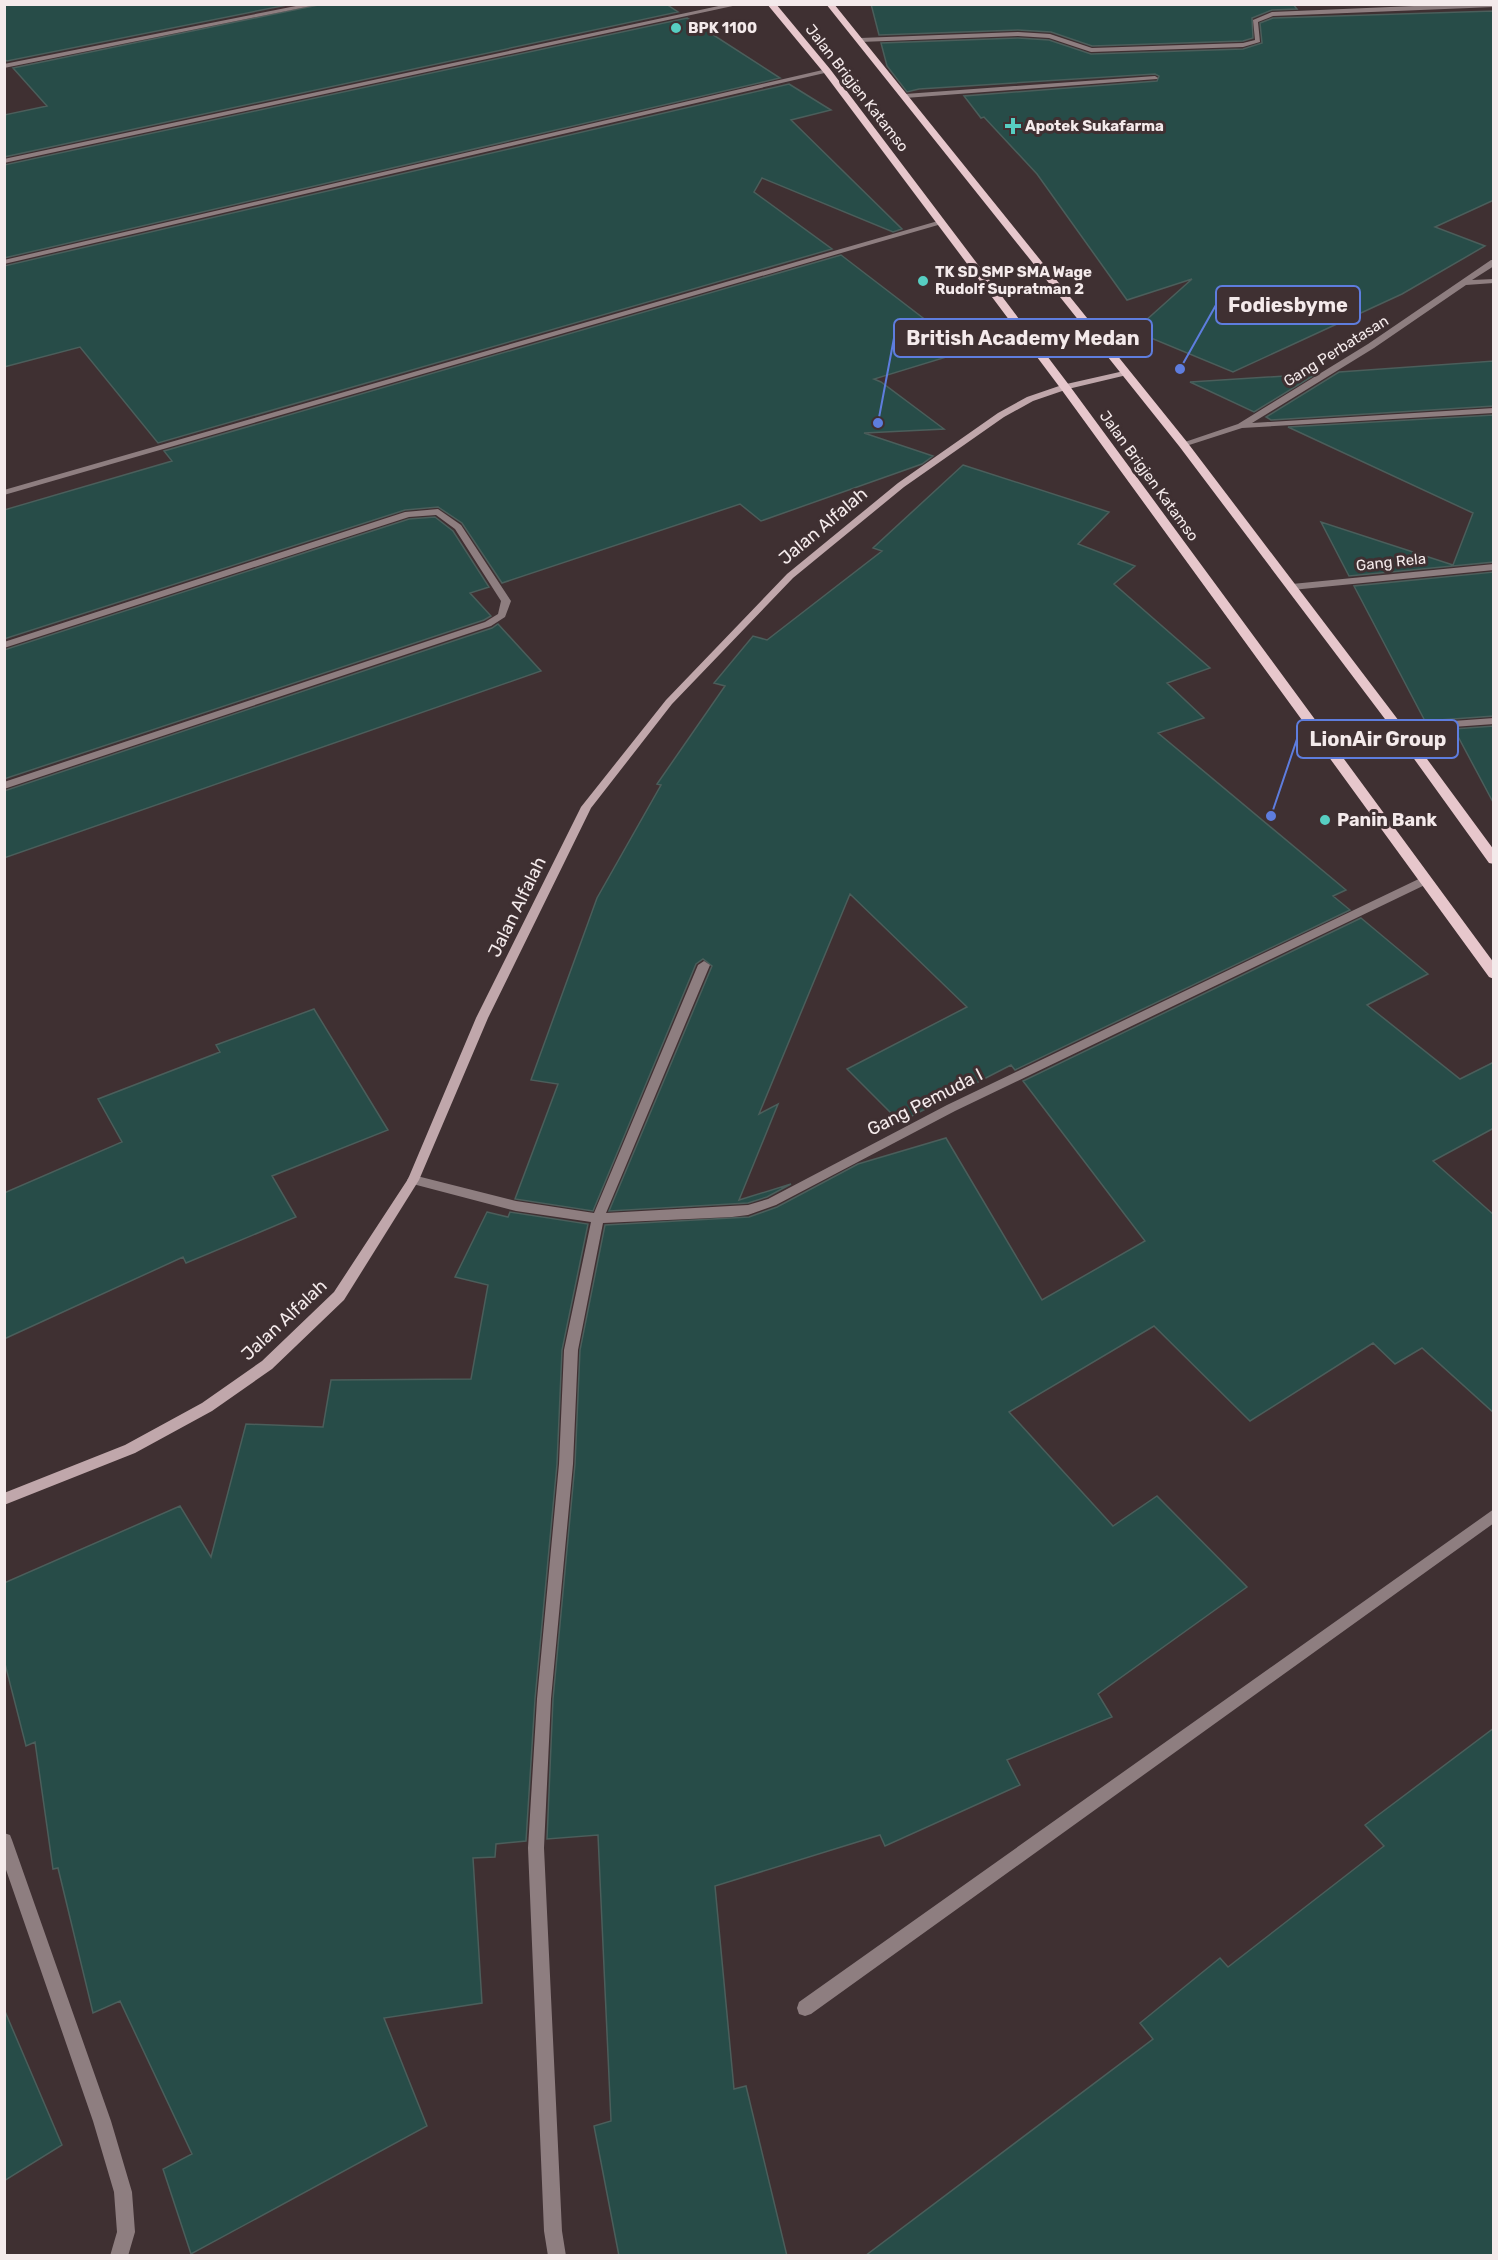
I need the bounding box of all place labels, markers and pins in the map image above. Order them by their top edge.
place label: BPK 1100 [688,19,757,37]
marker: BPK 1100 [669,21,683,35]
place label: Apotek Sukafarma [1025,117,1164,135]
marker: Apotek Sukafarma [1006,119,1020,133]
place label: TK SD SMP SMA Wage Rudolf Supratman 2 [935,263,1092,298]
marker: TK SD SMP SMA Wage Rudolf Supratman 2 [916,274,930,288]
callout: Fodiesbyme [1216,286,1360,324]
callout: British Academy Medan [894,319,1152,357]
callout: LionAir Group [1297,720,1458,758]
place label: Panin Bank [1337,809,1438,831]
marker: Panin Bank [1318,813,1332,827]

